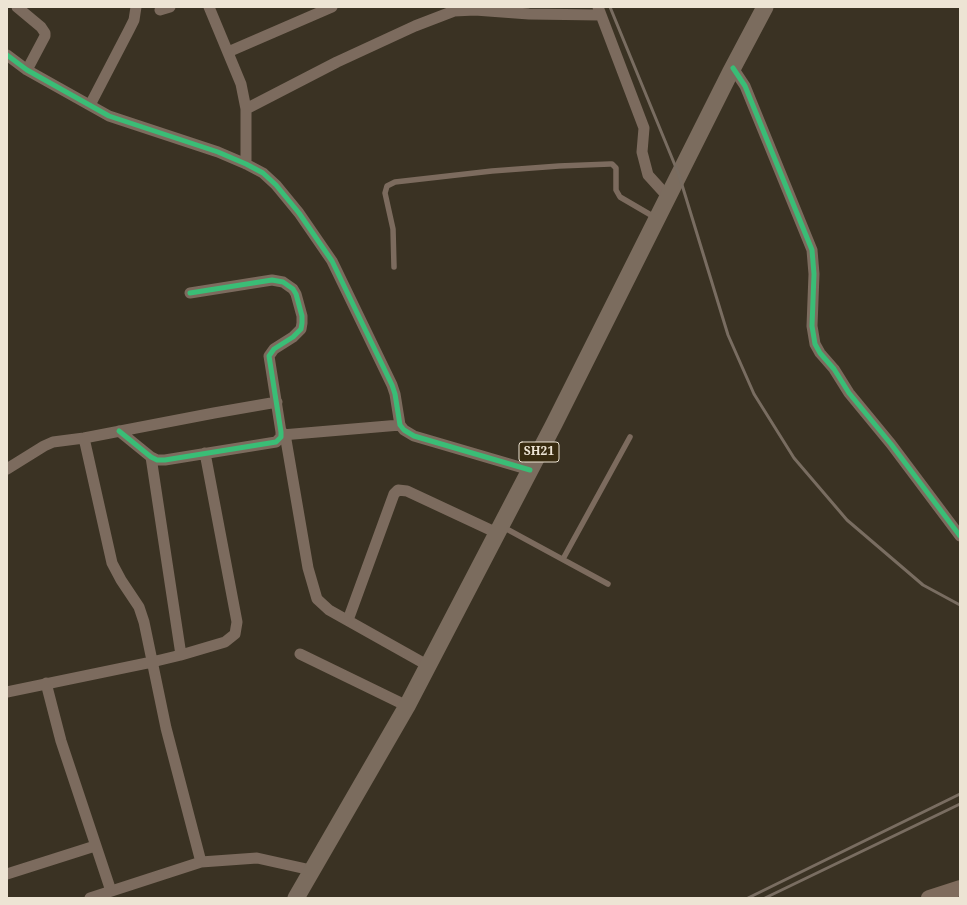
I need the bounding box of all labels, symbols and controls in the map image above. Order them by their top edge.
road number: SH21 [519,442,559,462]

